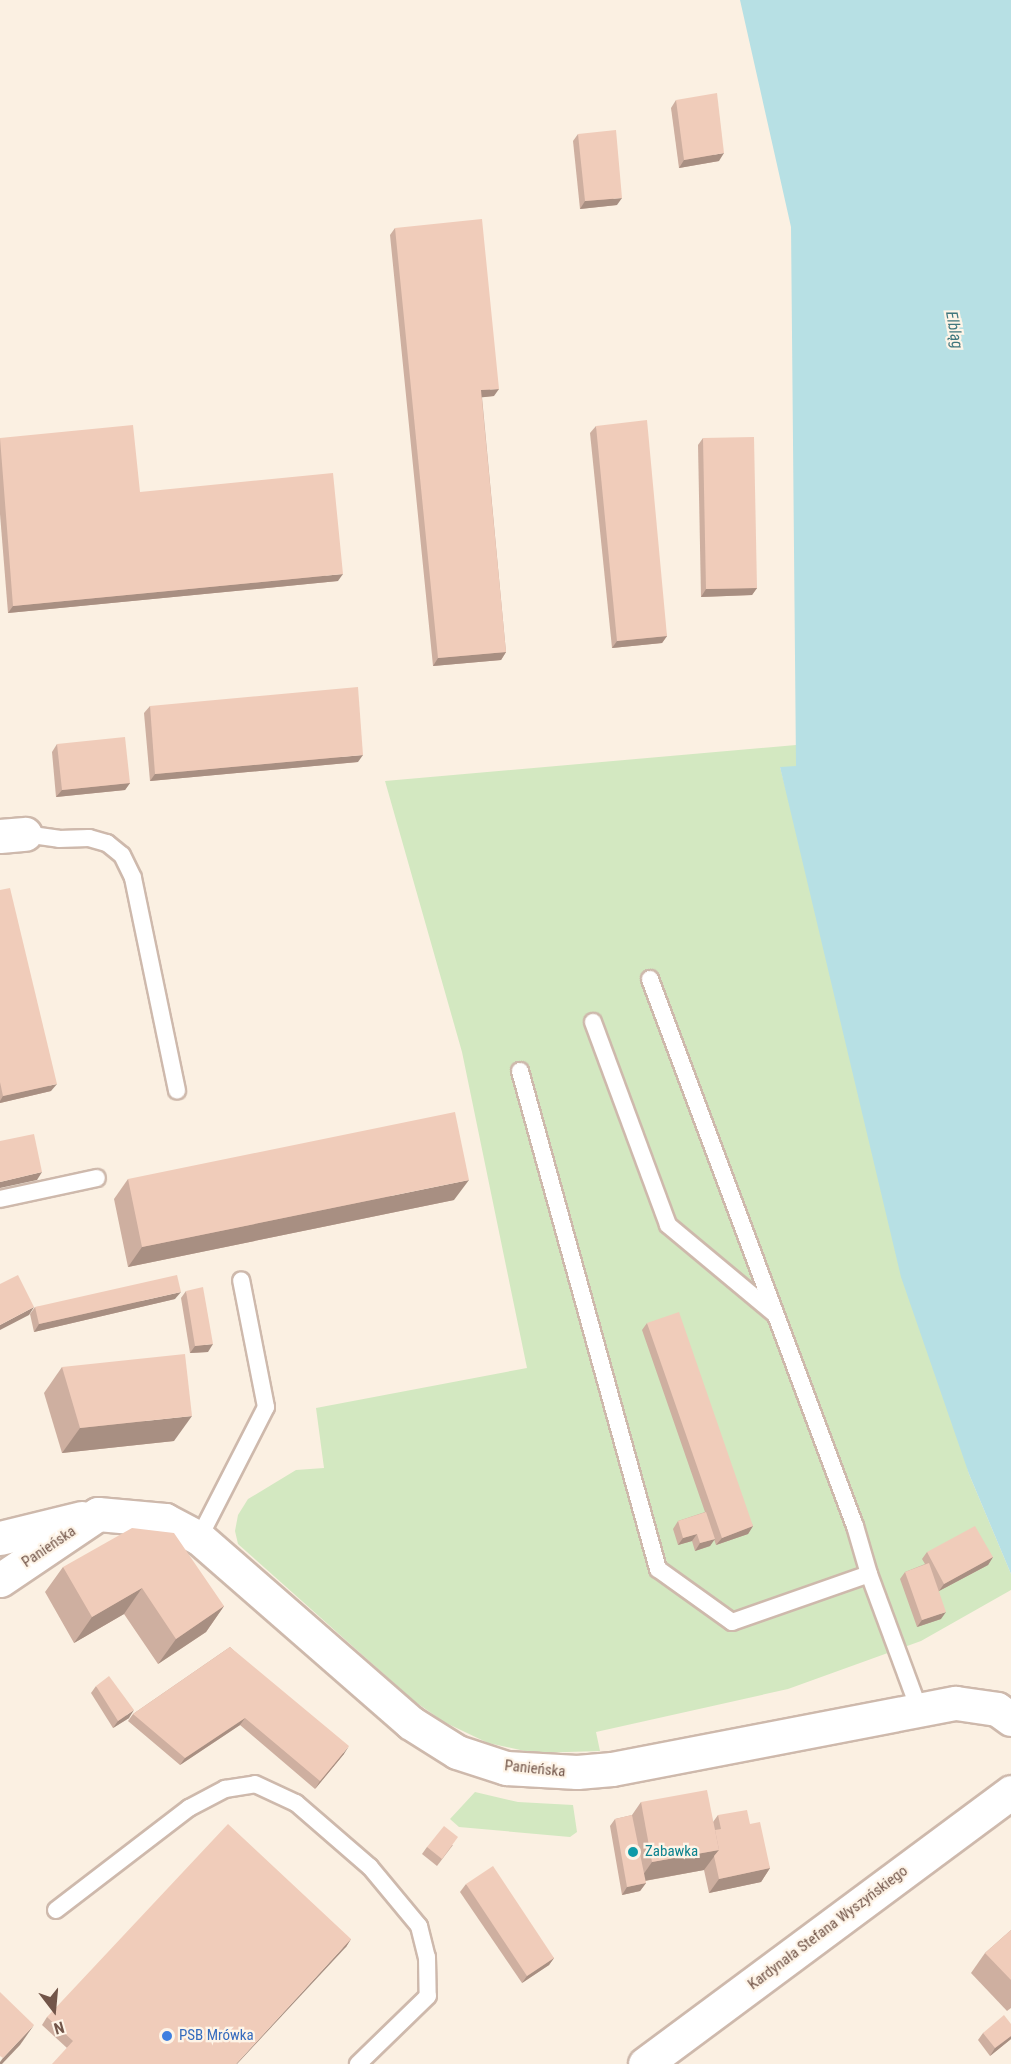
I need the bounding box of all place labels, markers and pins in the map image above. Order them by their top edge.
place label: Zabawka [645,1843,698,1861]
marker: Zabawka [626,1845,640,1859]
place label: PSB Mrówka [179,2027,254,2045]
marker: PSB Mrówka [160,2029,174,2043]

